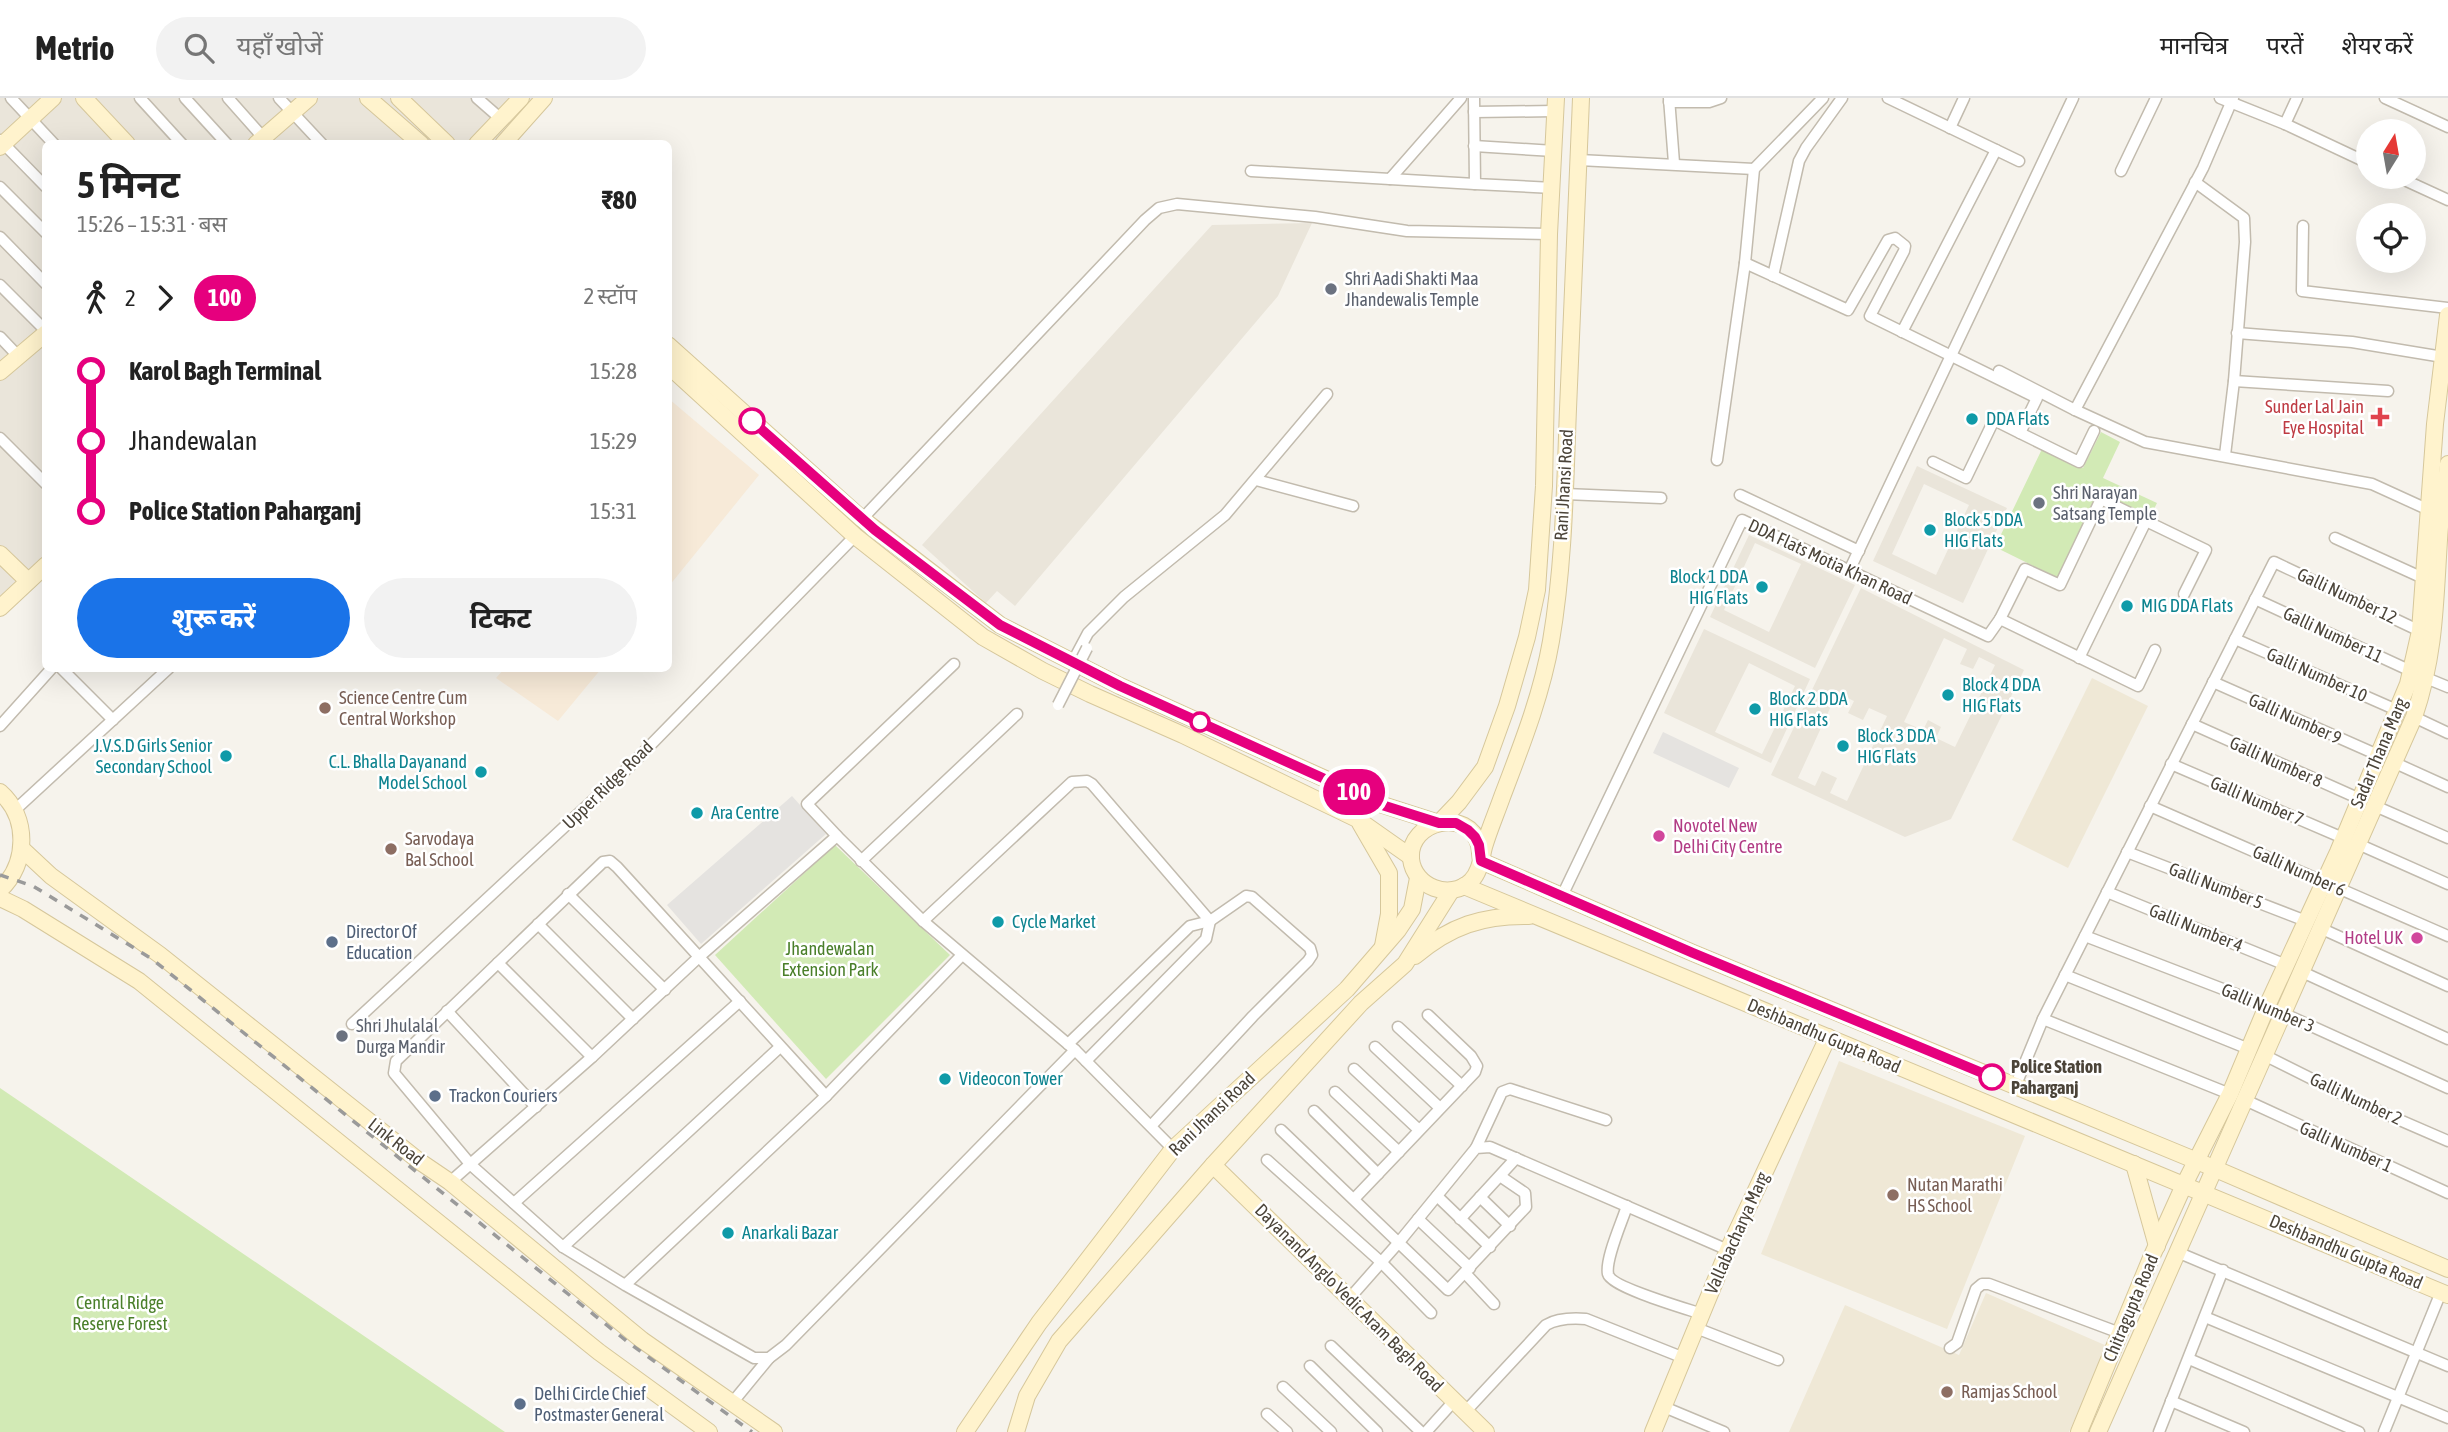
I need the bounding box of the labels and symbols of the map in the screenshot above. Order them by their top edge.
north arrow [2356,119,2426,189]
place label: Shri Aadi Shakti Maa Jhandewalis Temple [1345,268,1479,310]
marker: Shri Aadi Shakti Maa Jhandewalis Temple [1323,281,1339,297]
place label: Sunder Lal Jain Eye Hospital [2265,396,2364,438]
marker: Sunder Lal Jain Eye Hospital [2370,407,2390,427]
unlabelled marker [739,408,765,434]
place label: DDA Flats [1986,408,2049,429]
marker: DDA Flats [1964,411,1980,427]
street label: Rani Jhansi Road [1550,429,1577,541]
place label: Shri Narayan Satsang Temple [2053,482,2157,524]
marker: Shri Narayan Satsang Temple [2031,495,2047,511]
place label: Block 5 DDA HIG Flats [1944,509,2023,551]
street label: DDA Flats Motia Khan Road [1745,514,1915,609]
marker: Block 5 DDA HIG Flats [1922,522,1938,538]
street label: Galli Number 12 [2294,563,2400,628]
place label: Block 1 DDA HIG Flats [1669,566,1748,608]
marker: Block 1 DDA HIG Flats [1754,579,1770,595]
place label: MIG DDA Flats [2141,595,2233,616]
marker: MIG DDA Flats [2119,598,2135,614]
street label: Galli Number 11 [2280,602,2386,667]
street label: Galli Number 10 [2264,643,2371,706]
place label: Block 4 DDA HIG Flats [1962,674,2041,716]
place label: Science Centre Cum Central Workshop [339,687,467,729]
marker: Block 4 DDA HIG Flats [1940,687,1956,703]
place label: Block 2 DDA HIG Flats [1769,688,1848,730]
street label: Galli Number 9 [2246,689,2345,748]
street label: Sadar Thana Marg [2346,694,2411,811]
marker: Science Centre Cum Central Workshop [317,700,333,716]
marker: Block 2 DDA HIG Flats [1747,701,1763,717]
unlabelled marker [1190,712,1210,732]
place label: Block 3 DDA HIG Flats [1857,725,1936,767]
street label: Galli Number 8 [2227,732,2326,791]
place label: J.V.S.D Girls Senior Secondary School [94,735,213,777]
street label: Upper Ridge Road [558,736,657,833]
marker: Block 3 DDA HIG Flats [1835,738,1851,754]
marker: J.V.S.D Girls Senior Secondary School [218,748,234,764]
place label: C.L. Bhalla Dayanand Model School [329,751,467,793]
marker: C.L. Bhalla Dayanand Model School [473,764,489,780]
line badge: 100 [1314,769,1394,815]
street label: Galli Number 7 [2207,771,2307,830]
place label: Ara Centre [711,802,779,823]
marker: Ara Centre [689,805,705,821]
place label: Novotel New Delhi City Centre [1673,815,1782,857]
place label: Sarvodaya Bal School [405,828,474,870]
marker: Novotel New Delhi City Centre [1651,828,1667,844]
marker: Sarvodaya Bal School [383,841,399,857]
street label: Galli Number 6 [2250,841,2349,900]
street label: Galli Number 5 [2166,858,2266,913]
street label: Galli Number 4 [2146,899,2246,956]
place label: Cycle Market [1012,911,1096,932]
marker: Cycle Market [990,914,1006,930]
place label: Director Of Education [346,921,417,963]
place label: Hotel UK [2344,927,2403,948]
marker: Hotel UK [2409,930,2425,946]
marker: Director Of Education [324,934,340,950]
park label: Jhandewalan Extension Park [781,938,879,980]
street label: Galli Number 3 [2218,978,2318,1037]
street label: Deshbandhu Gupta Road [1744,994,1904,1077]
place label: Shri Jhulalal Durga Mandir [356,1015,446,1057]
marker: Shri Jhulalal Durga Mandir [334,1028,350,1044]
place label: Police Station Paharganj [2011,1056,2102,1098]
marker: Police Station Paharganj [1979,1064,2005,1090]
street label: Rani Jhansi Road [1164,1067,1259,1160]
place label: Videocon Tower [959,1068,1063,1089]
street label: Galli Number 2 [2307,1068,2406,1129]
marker: Videocon Tower [937,1071,953,1087]
place label: Trackon Couriers [449,1085,558,1106]
marker: Trackon Couriers [427,1088,443,1104]
street label: Link Road [364,1113,428,1170]
street label: Galli Number 1 [2297,1117,2396,1176]
street label: Vallabacharya Marg [1700,1168,1773,1297]
place label: Nutan Marathi HS School [1907,1174,2003,1216]
marker: Nutan Marathi HS School [1885,1187,1901,1203]
street label: Dayanand Anglo Vedic Aram Bagh Road [1251,1199,1448,1396]
street label: Deshbandhu Gupta Road [2266,1210,2426,1293]
place label: Anarkali Bazar [742,1222,839,1243]
marker: Anarkali Bazar [720,1225,736,1241]
street label: Chitragupta Road [2098,1251,2163,1365]
park label: Central Ridge Reserve Forest [72,1292,168,1334]
place label: Ramjas School [1961,1381,2058,1402]
place label: Delhi Circle Chief Postmaster General [534,1383,664,1425]
marker: Ramjas School [1939,1384,1955,1400]
marker: Delhi Circle Chief Postmaster General [512,1396,528,1412]

